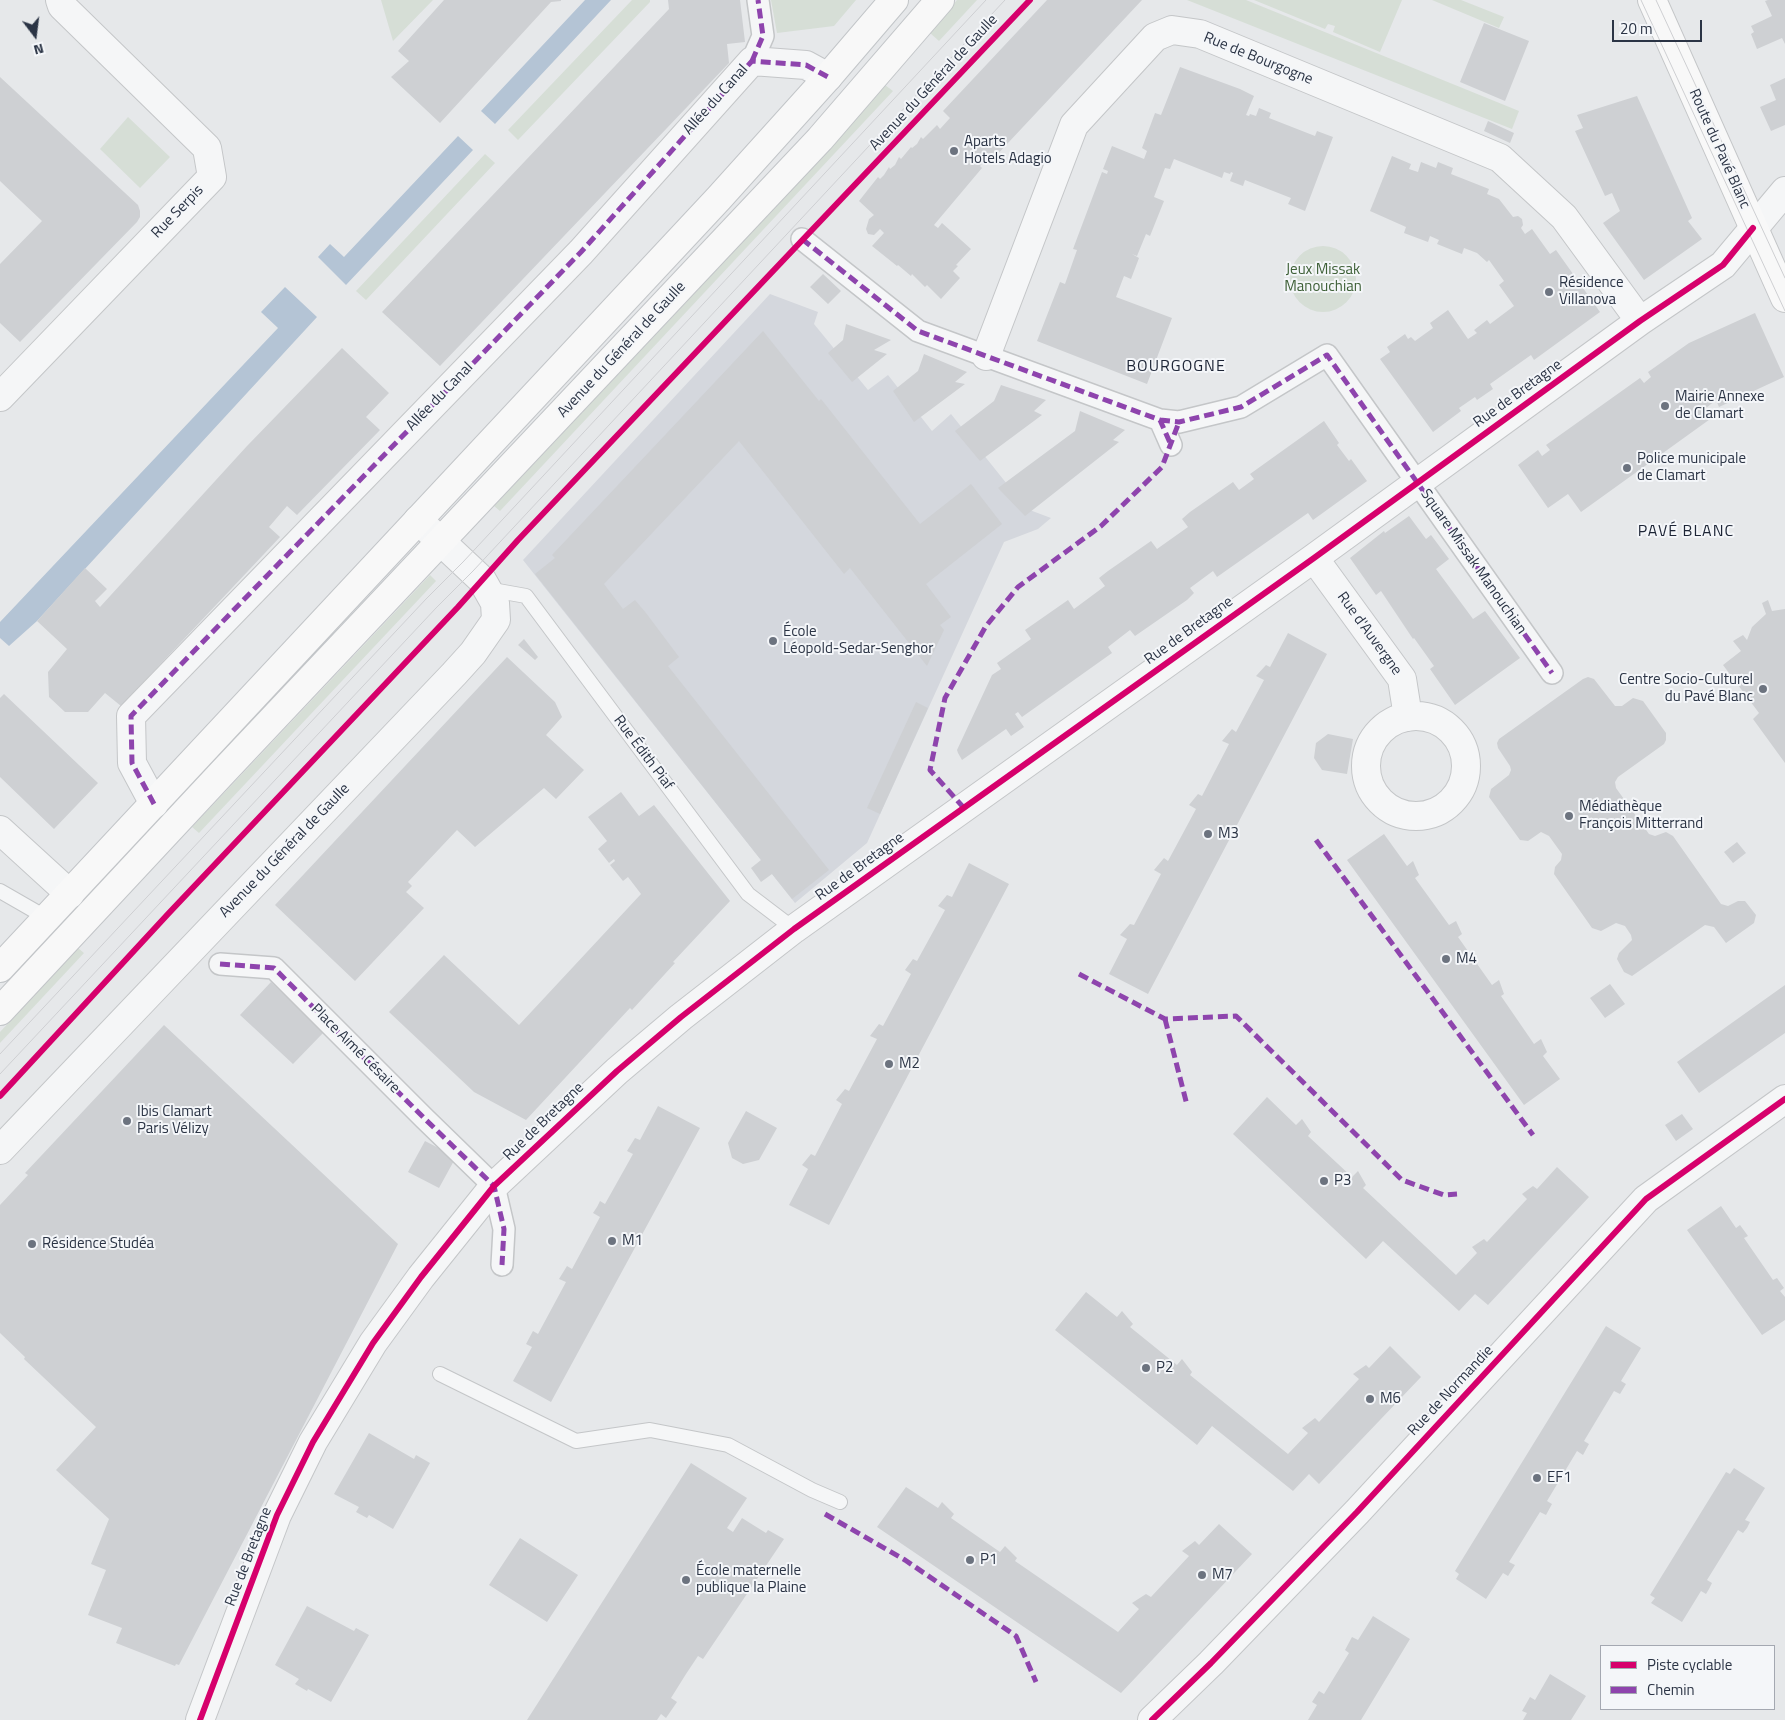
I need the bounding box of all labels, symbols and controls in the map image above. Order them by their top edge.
north arrow [10,10,60,60]
scale bar [1615,10,1705,42]
street label: Avenue du Général de Gaulle [866,11,1002,155]
text: 20 m [1620,17,1653,40]
street label: Rue de Bourgogne [1201,29,1315,89]
text: N [32,39,46,61]
street label: Allée du Canal [680,61,752,139]
street label: Route du Pavé Blanc [1684,86,1754,212]
place label: Aparts Hotels Adagio [964,133,1052,168]
marker: Aparts Hotels Adagio [948,145,960,157]
street label: Rue Serpis [148,182,208,242]
park label: Jeux Missak Manouchian [1284,261,1362,296]
place label: Résidence Villanova [1559,274,1624,309]
street label: Avenue du Général de Gaulle [554,278,690,422]
marker: Résidence Villanova [1543,286,1555,298]
street label: Rue de Bretagne [1470,356,1566,432]
district label: BOURGOGNE [1125,357,1227,377]
street label: Allée du Canal [403,359,477,435]
place label: Mairie Annexe de Clamart [1675,388,1764,423]
marker: Mairie Annexe de Clamart [1659,400,1671,412]
place label: Police municipale de Clamart [1637,450,1746,485]
marker: Police municipale de Clamart [1621,462,1633,474]
street label: Square Missak Manouchian [1416,486,1530,638]
district label: PAVÉ BLANC [1637,522,1735,542]
street label: Rue d'Auvergne [1333,589,1405,679]
street label: Rue de Bretagne [1141,593,1237,669]
place label: École Léopold-Sedar-Senghor [783,623,933,658]
marker: École Léopold-Sedar-Senghor [767,635,779,647]
place label: Centre Socio-Culturel du Pavé Blanc [1619,671,1753,706]
marker: Centre Socio-Culturel du Pavé Blanc [1757,683,1769,695]
street label: Rue Édith Piaf [609,712,677,794]
street label: Avenue du Général de Gaulle [216,780,354,922]
place label: Médiathèque François Mitterrand [1579,798,1703,833]
marker: Médiathèque François Mitterrand [1563,810,1575,822]
place label: M3 [1218,825,1239,843]
marker: M3 [1202,828,1214,840]
street label: Rue de Bretagne [812,829,908,905]
place label: M4 [1456,950,1477,968]
marker: M4 [1440,953,1452,965]
street label: Place Aimé Césaire [307,1001,403,1097]
place label: M2 [899,1055,920,1073]
marker: M2 [883,1058,895,1070]
street label: Rue de Bretagne [500,1079,588,1165]
place label: Ibis Clamart Paris Vélizy [137,1103,212,1138]
marker: Ibis Clamart Paris Vélizy [121,1115,133,1127]
place label: P3 [1334,1172,1351,1190]
marker: P3 [1318,1175,1330,1187]
place label: M1 [622,1232,643,1250]
place label: Résidence Studéa [42,1235,154,1253]
marker: M1 [606,1235,618,1247]
marker: Résidence Studéa [26,1238,38,1250]
street label: Rue de Normandie [1405,1342,1497,1440]
place label: P2 [1156,1359,1173,1377]
marker: P2 [1140,1362,1152,1374]
place label: M6 [1380,1390,1401,1408]
marker: M6 [1364,1393,1376,1405]
place label: EF1 [1547,1469,1572,1487]
marker: EF1 [1531,1472,1543,1484]
street label: Rue de Bretagne [222,1505,276,1609]
place label: P1 [980,1551,997,1569]
marker: P1 [964,1554,976,1566]
place label: École maternelle publique la Plaine [696,1562,806,1597]
place label: M7 [1212,1566,1233,1584]
marker: M7 [1196,1569,1208,1581]
marker: École maternelle publique la Plaine [680,1574,692,1586]
legend [1600,1645,1775,1710]
text: Piste cyclable [1647,1653,1732,1676]
text: Chemin [1647,1678,1695,1701]

